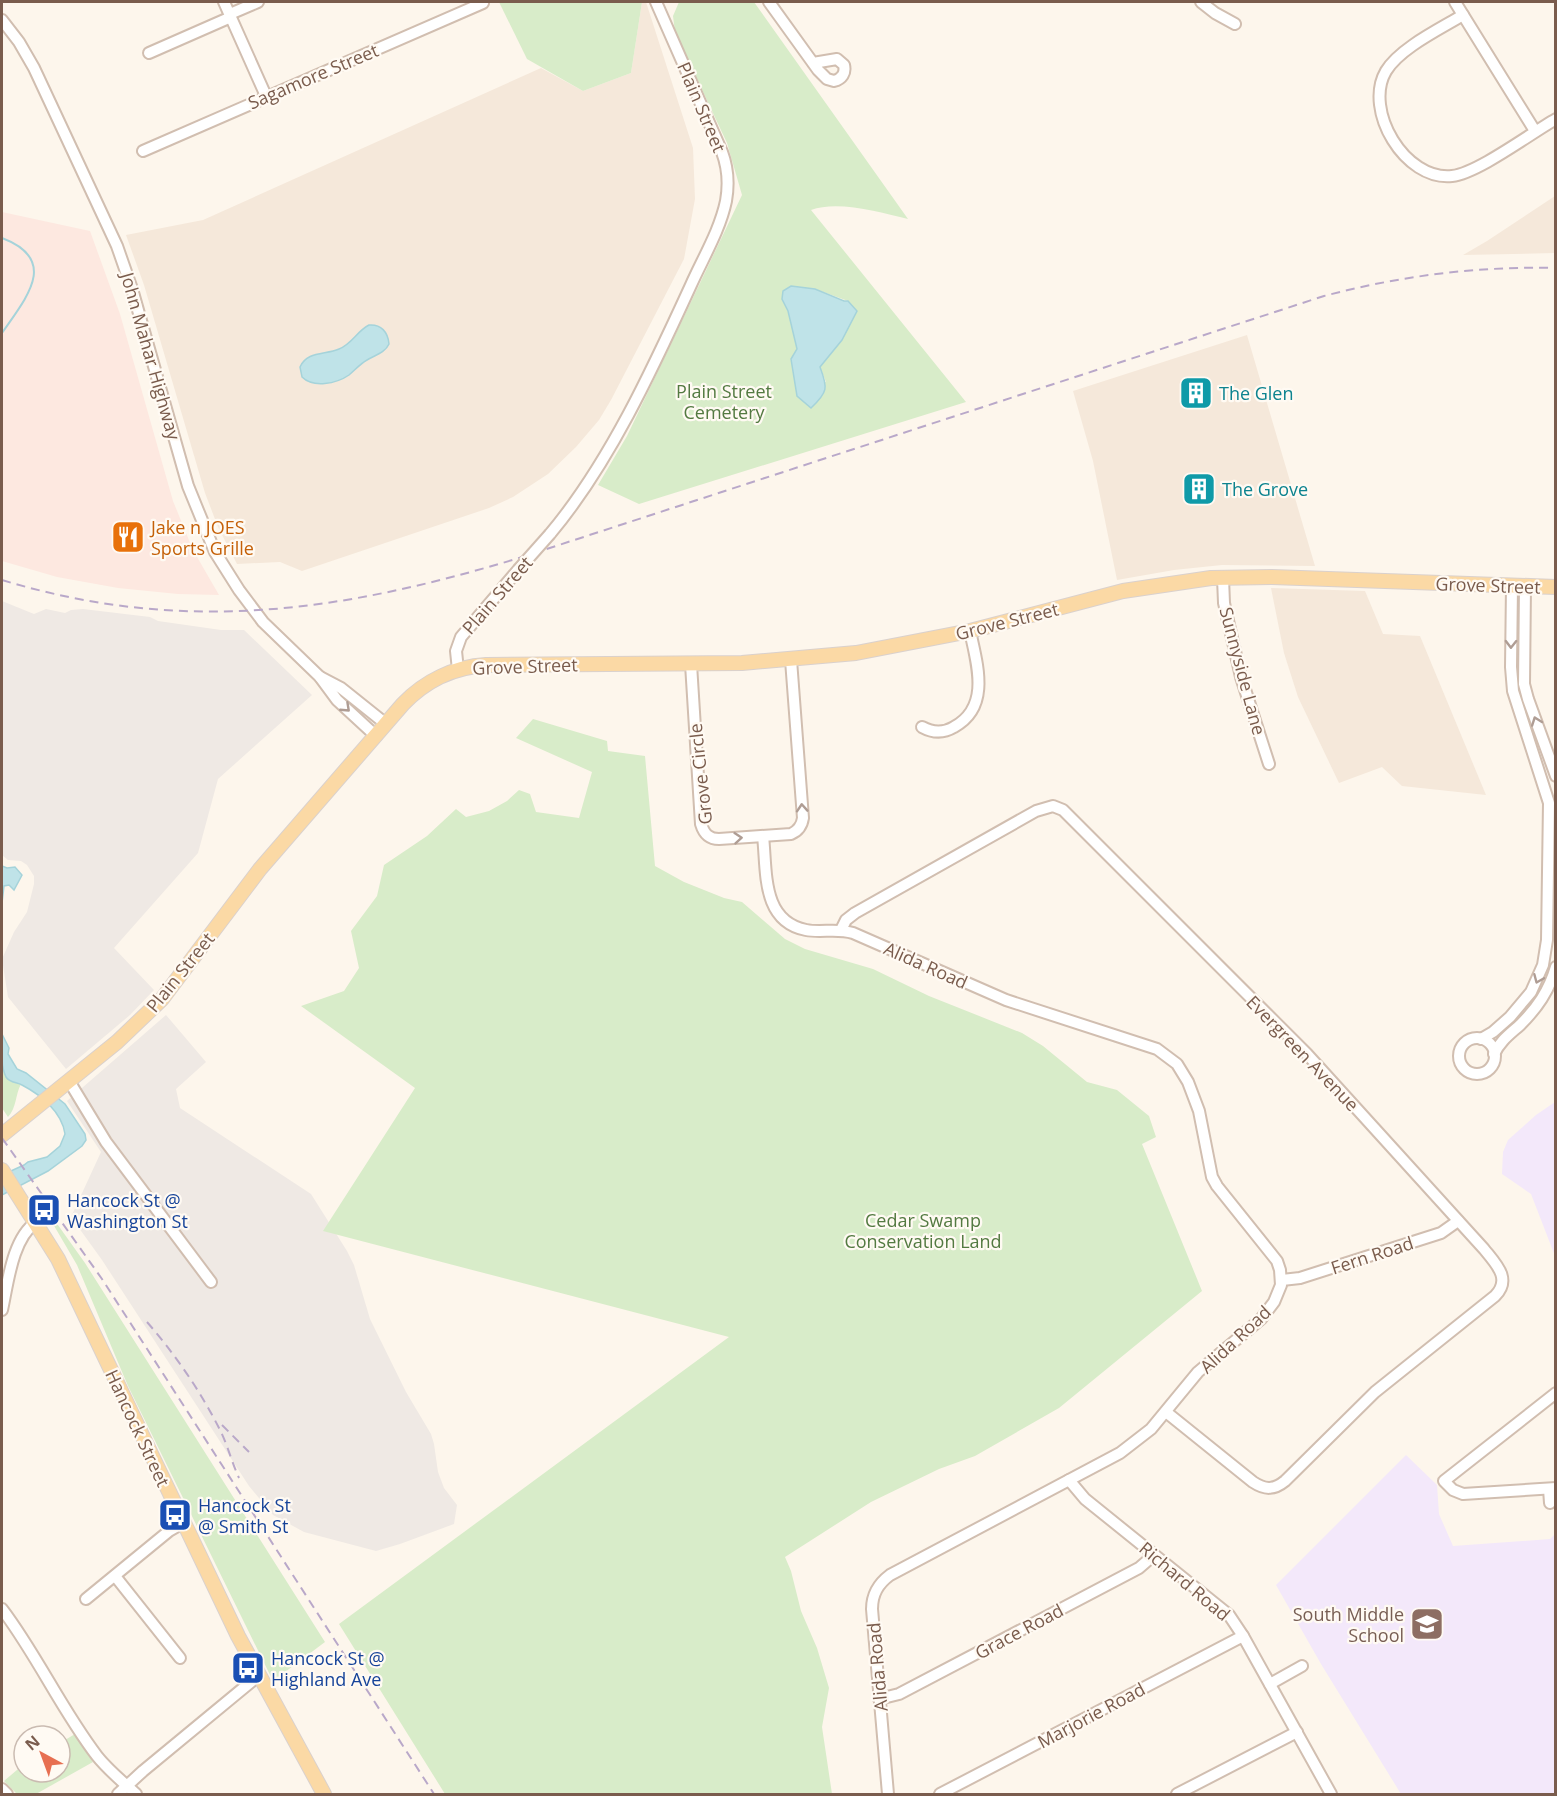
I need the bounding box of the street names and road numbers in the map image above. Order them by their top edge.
street label: Sagamore Street [244,38,382,114]
street label: Plain Street [672,58,732,156]
street label: John Mahar Highway [115,267,187,444]
street label: Plain Street [456,551,538,639]
street label: Grove Street [1435,571,1541,599]
street label: Grove Street [953,597,1061,645]
street label: Sunnyside Lane [1214,604,1272,738]
street label: Grove Street [472,652,578,680]
street label: Grove Circle [683,722,717,826]
street label: Plain Street [140,927,220,1017]
street label: Alida Road [880,936,972,994]
street label: Evergreen Avenue [1242,990,1364,1116]
street label: Fern Road [1328,1230,1416,1280]
street label: Alida Road [1194,1300,1276,1378]
street label: Hancock Street [100,1365,176,1491]
street label: Richard Road [1135,1536,1235,1626]
street label: Grace Road [971,1598,1067,1664]
street label: Alida Road [861,1622,893,1712]
street label: Marjorie Road [1033,1677,1149,1753]

